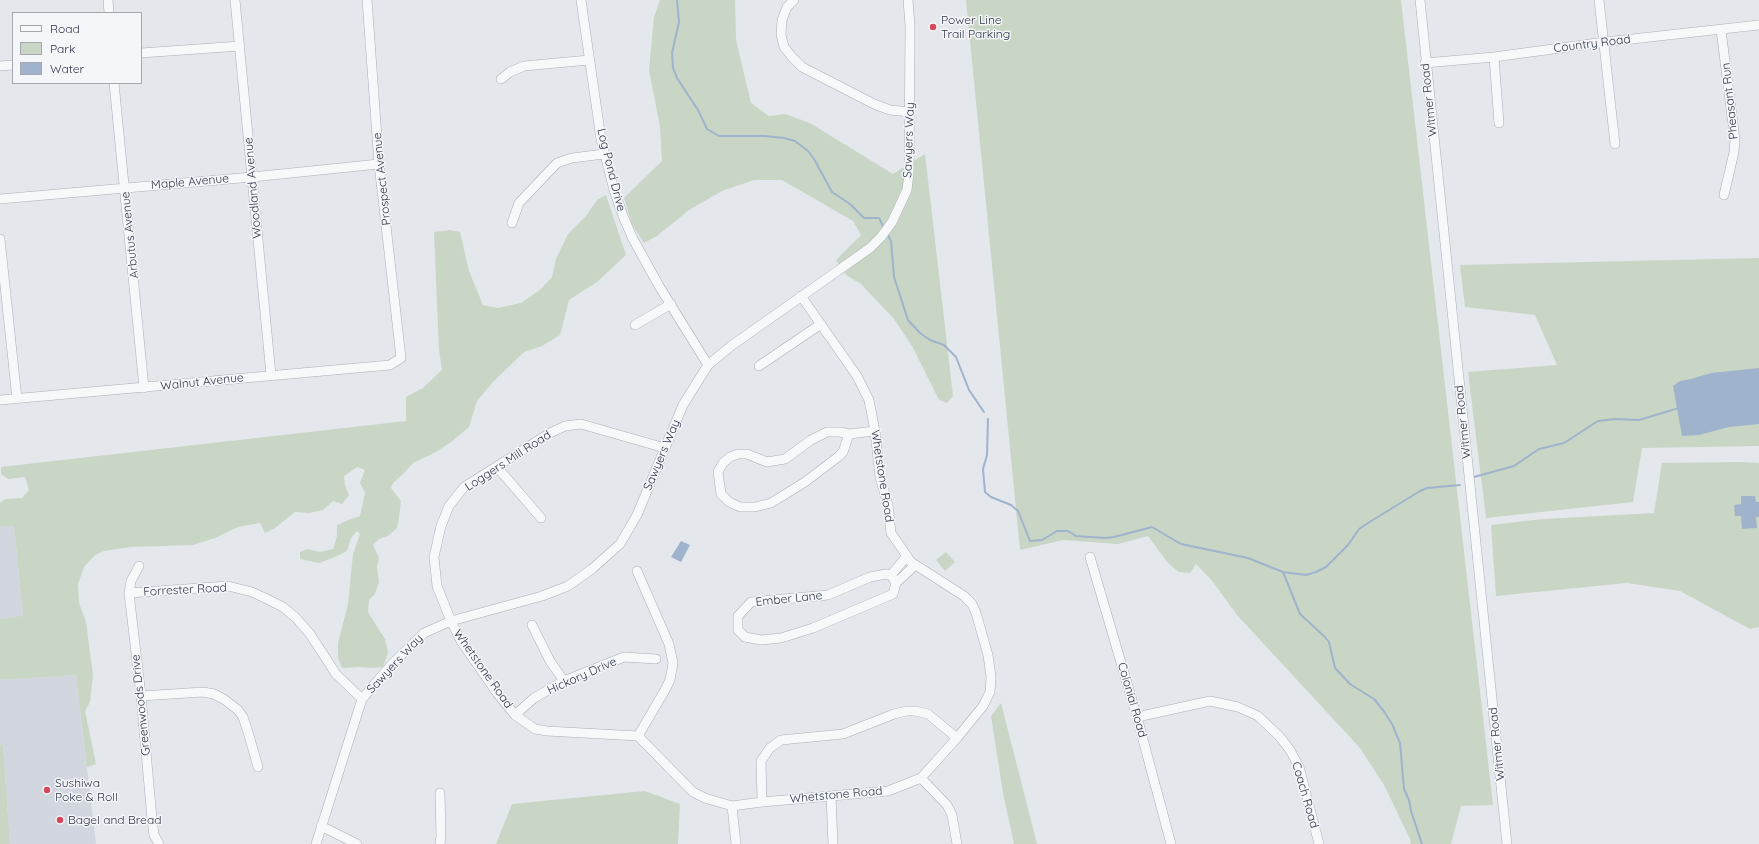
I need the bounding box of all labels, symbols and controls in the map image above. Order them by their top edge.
legend [12,12,142,84]
place label: Power Line Trail Parking [941,13,1010,41]
text: Road [50,21,80,36]
marker: Power Line Trail Parking [928,22,938,32]
street label: Country Road [1553,32,1631,56]
text: Park [50,41,75,56]
text: Water [50,61,84,76]
street label: Pheasant Run [1719,62,1741,140]
street label: Witmer Road [1418,63,1440,137]
street label: Sawyers Way [900,102,918,178]
street label: Log Pond Drive [594,127,628,213]
street label: Prospect Avenue [370,132,394,226]
street label: Woodland Avenue [241,137,265,239]
street label: Maple Avenue [150,171,230,193]
street label: Arbutus Avenue [118,191,142,279]
street label: Walnut Avenue [160,370,244,394]
street label: Witmer Road [1452,385,1474,459]
street label: Sawyers Way [641,417,683,493]
street label: Loggers Mill Road [462,428,554,494]
street label: Whetstone Road [868,429,896,523]
street label: Forrester Road [143,581,227,599]
street label: Ember Lane [755,588,823,610]
street label: Whetstone Road [450,627,516,711]
street label: Sawyers Way [364,631,426,697]
street label: Greenwoods Drive [129,654,153,756]
street label: Hickory Drive [545,654,619,698]
street label: Colonial Road [1114,661,1150,739]
street label: Witmer Road [1486,707,1508,781]
street label: Coach Road [1289,760,1321,830]
place label: Sushiwa Poke & Roll [55,776,118,804]
street label: Whetstone Road [789,784,883,806]
marker: Sushiwa Poke & Roll [42,785,52,795]
place label: Bagel and Bread [68,813,161,827]
marker: Bagel and Bread [55,815,65,825]

